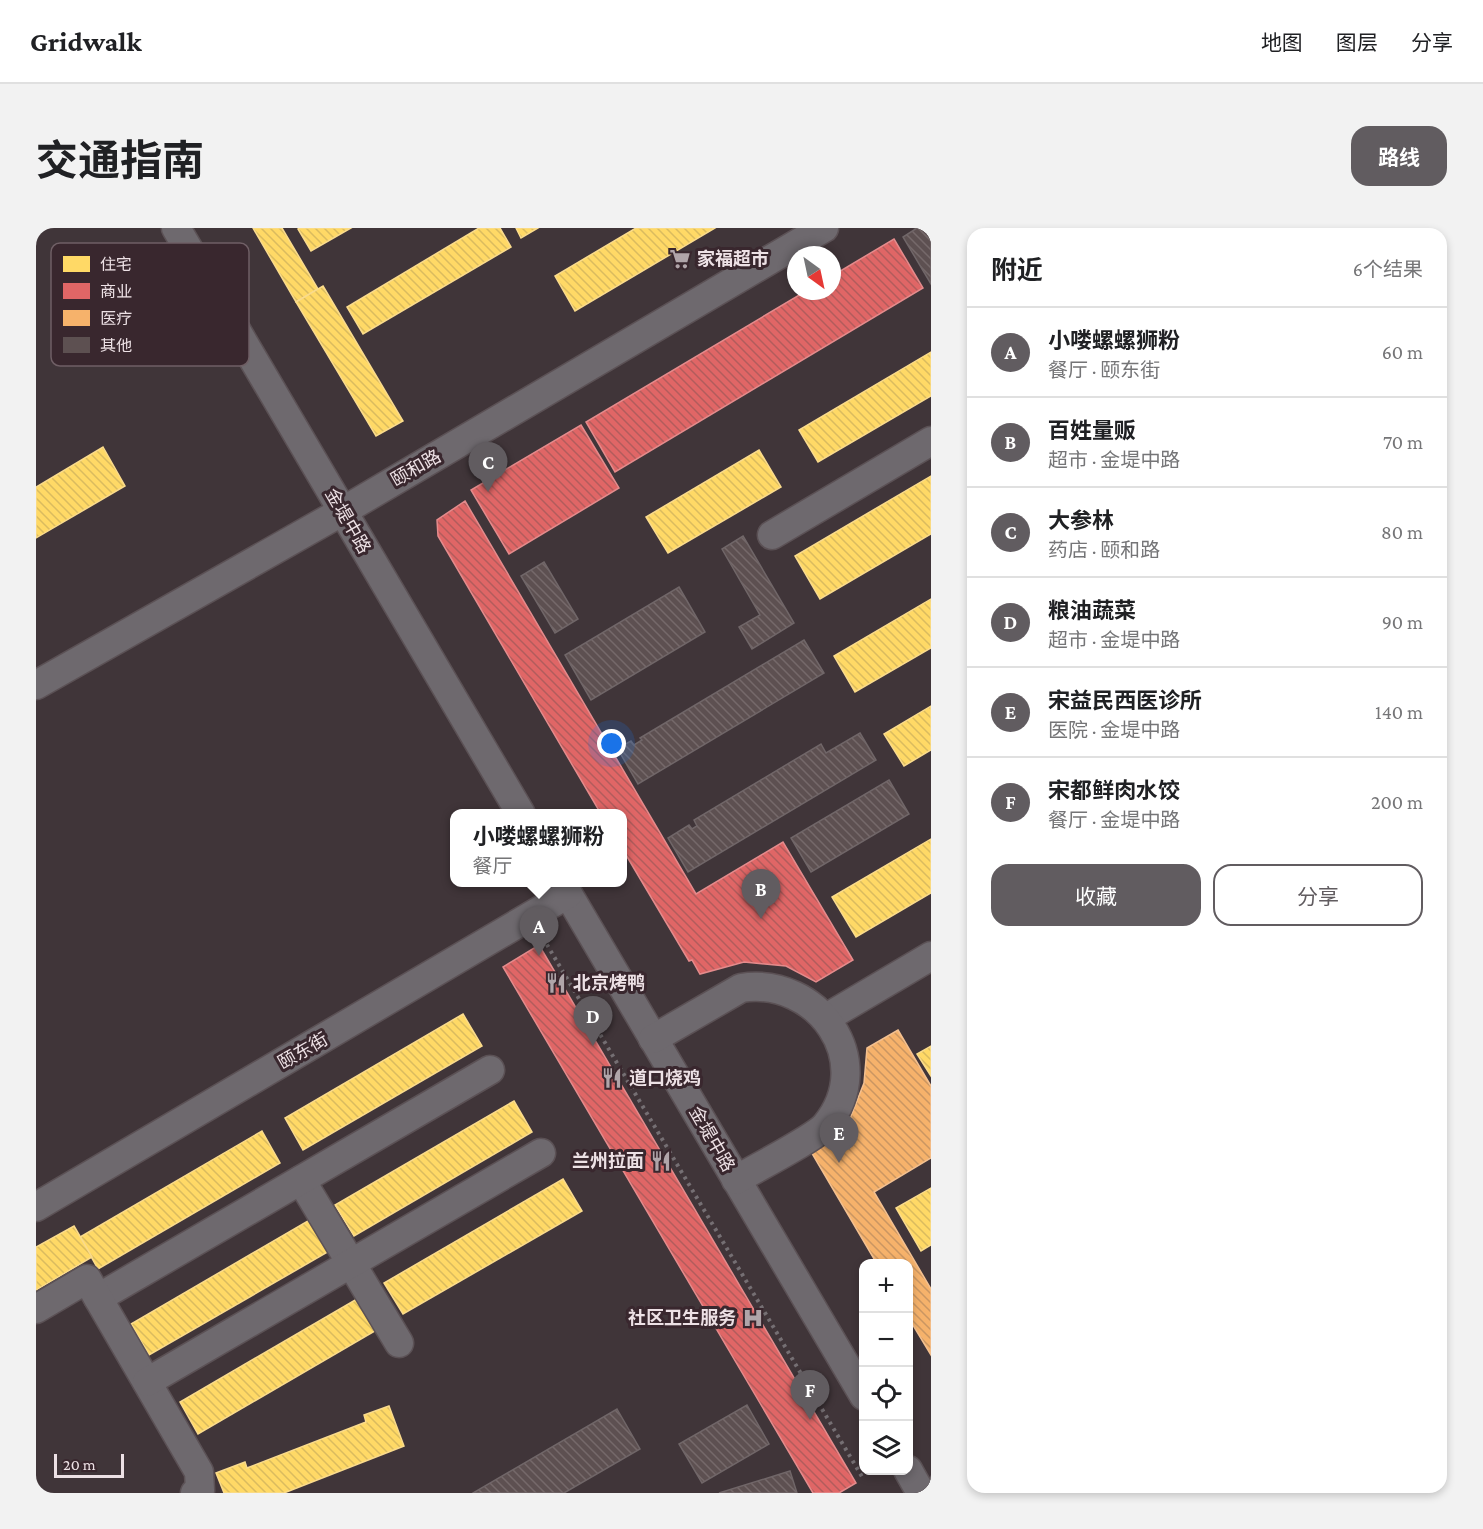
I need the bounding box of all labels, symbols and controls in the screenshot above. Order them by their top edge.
text: Gridwalk [30,26,142,57]
text: 地图 [1261,31,1303,55]
text: 图层 [1336,31,1378,55]
text: 分享 [1411,31,1453,55]
button: 路线 [1351,126,1447,186]
text: 交通指南 [36,137,204,184]
legend [51,243,249,366]
north arrow [787,246,841,300]
supermarket icon: 家福超市 [668,247,692,271]
place label: 家福超市 [697,249,769,269]
text: 住宅 [100,256,132,273]
text: 附近 [991,256,1043,285]
text: 6个结果 [1353,258,1423,280]
text: 商业 [100,283,132,300]
text: 医疗 [100,310,132,327]
text: 小喽螺螺狮粉 [1048,328,1180,353]
text: 其他 [100,337,132,354]
text: A [1005,341,1016,363]
text: 60 m [1382,341,1423,363]
text: 餐厅 · 颐东街 [1048,359,1160,381]
text: 百姓量贩 [1048,418,1136,443]
text: B [1005,431,1016,453]
text: 70 m [1383,431,1423,453]
pin: C [468,442,508,492]
street label: 颐和路 [388,446,444,490]
text: 超市 · 金堤中路 [1048,449,1180,471]
street label: 金堤中路 [321,485,375,557]
text: 大参林 [1048,508,1114,533]
text: C [1004,521,1017,543]
text: 80 m [1381,521,1423,543]
text: 药店 · 颐和路 [1048,539,1160,561]
text: 粮油蔬菜 [1048,598,1136,623]
text: D [1004,611,1017,633]
text: 90 m [1382,611,1423,633]
text: 超市 · 金堤中路 [1048,629,1180,651]
text: 宋益民西医诊所 [1048,688,1202,713]
text: E [1005,701,1016,723]
text: 140 m [1375,701,1423,723]
text: 医院 · 金堤中路 [1048,719,1180,741]
your location [597,729,626,758]
text: 宋都鲜肉水饺 [1048,778,1180,803]
text: F [1005,791,1016,813]
text: 200 m [1371,791,1423,813]
popup [450,809,627,887]
text: 餐厅 · 金堤中路 [1048,809,1180,831]
text: 小喽螺螺狮粉 [472,824,605,849]
text: 餐厅 [472,855,512,877]
button: 收藏 [991,864,1201,926]
button: 分享 [1213,864,1423,926]
pin: B [742,870,780,919]
pin: A [520,906,558,956]
restaurant icon: 北京烤鸭 [544,971,568,995]
place label: 北京烤鸭 [573,973,645,993]
pin: D [574,996,612,1046]
street label: 颐东街 [275,1029,331,1073]
restaurant icon: 道口烧鸡 [600,1066,624,1090]
place label: 道口烧鸡 [629,1068,701,1088]
street label: 金堤中路 [685,1103,739,1175]
pin: E [820,1114,858,1163]
restaurant icon: 兰州拉面 [649,1149,673,1173]
place label: 兰州拉面 [572,1151,644,1171]
map controls [859,1259,913,1475]
button: + [859,1259,913,1313]
hospital icon: 社区卫生服务 [741,1306,765,1330]
place label: 社区卫生服务 [628,1308,736,1328]
button: − [859,1313,913,1367]
button: locate [859,1367,913,1421]
pin: F [790,1370,830,1420]
button: layers [859,1421,913,1475]
scale bar [54,1451,124,1478]
text: 20 m [63,1456,96,1473]

